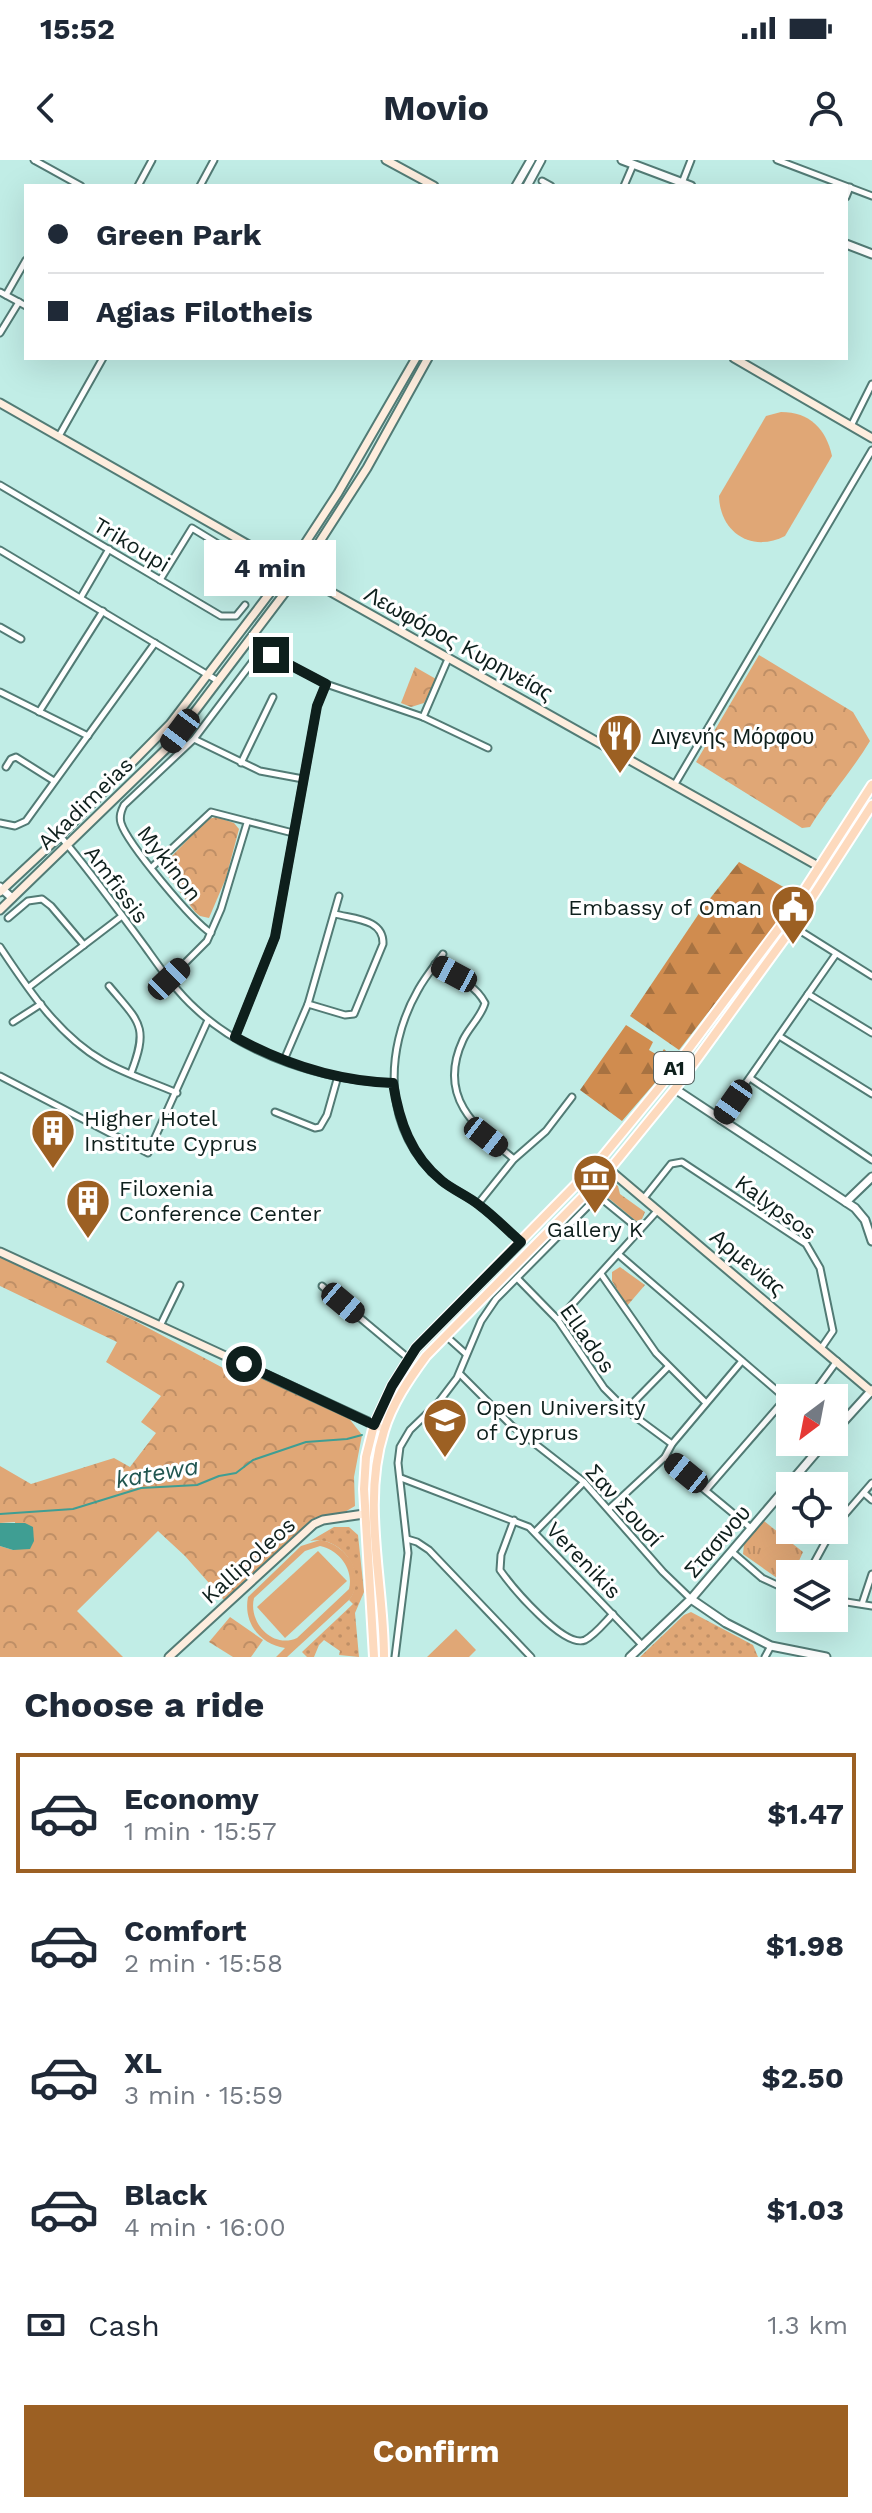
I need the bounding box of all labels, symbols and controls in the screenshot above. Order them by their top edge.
text: 15:52 [40,11,115,46]
icon: back [24,86,68,130]
icon: person [804,86,848,130]
text: Movio [383,87,489,129]
text: Green Park [96,217,261,252]
text: Agias Filotheis [96,294,313,329]
street label: Trikoupi [89,512,175,577]
callout: 4 min [205,539,337,595]
text: 4 min [234,553,306,583]
street label: Λεωφόρος Κυρηνείας [360,581,557,706]
route end [253,637,289,673]
car [156,705,204,757]
restaurant icon: Διγενής Μόρφου [596,712,644,775]
place label: Διγενής Μόρφου [651,724,814,749]
street label: Akadimeias [33,752,138,855]
street label: Mykinon [132,821,207,906]
street label: Amfissis [79,841,154,928]
public building icon: Embassy of Oman [769,883,817,946]
place label: Embassy of Oman [568,895,762,920]
car [427,952,481,996]
car [143,954,195,1004]
road number: A1 [654,1052,694,1084]
car [709,1075,757,1129]
place label: Higher Hotel Institute Cyprus [84,1106,257,1156]
building icon: Higher Hotel Institute Cyprus [29,1107,77,1170]
car [460,1113,512,1161]
museum icon: Gallery K [571,1152,619,1215]
street label: Kalypsos [730,1170,821,1245]
place label: Filoxenia Conference Center [119,1176,321,1226]
building icon: Filoxenia Conference Center [64,1177,112,1240]
place label: Gallery K [547,1217,643,1242]
street label: Αρμενίας [705,1224,790,1301]
car [317,1278,369,1328]
street label: Ellados [555,1299,620,1378]
route start [226,1346,262,1382]
north arrow [776,1384,848,1456]
map controls [776,1384,848,1632]
place label: Open University of Cyprus [476,1395,646,1445]
school or university icon: Open University of Cyprus [421,1396,469,1459]
car [660,1449,712,1497]
water label: katewa [113,1452,201,1494]
street label: Σαν Σουσί [580,1459,667,1551]
button: locate [776,1472,848,1544]
street label: Στασινου [679,1500,755,1583]
street label: Kallipoleos [196,1512,300,1609]
street label: Verenikis [541,1517,626,1604]
button: layers [776,1560,848,1632]
text: Choose a ride [24,1684,264,1726]
icon: car [28,1777,100,1849]
text: Economy [124,1781,259,1816]
text: $1.47 [767,1796,844,1831]
text: 1 min · 15:57 [124,1816,277,1846]
icon: car [28,1909,100,1981]
text: Comfort [124,1913,246,1948]
text: $1.98 [766,1928,844,1963]
text: 2 min · 15:58 [124,1948,283,1978]
icon: car [28,2041,100,2113]
text: XL [124,2045,162,2080]
text: $2.50 [761,2060,844,2095]
text: 3 min · 15:59 [124,2080,283,2110]
icon: car [28,2173,100,2245]
text: Black [124,2177,208,2212]
text: $1.03 [767,2192,844,2227]
text: 4 min · 16:00 [124,2212,286,2242]
icon: cash [24,2303,68,2347]
text: Cash [88,2308,160,2343]
text: 1.3 km [767,2310,848,2340]
button: Confirm [24,2405,848,2497]

